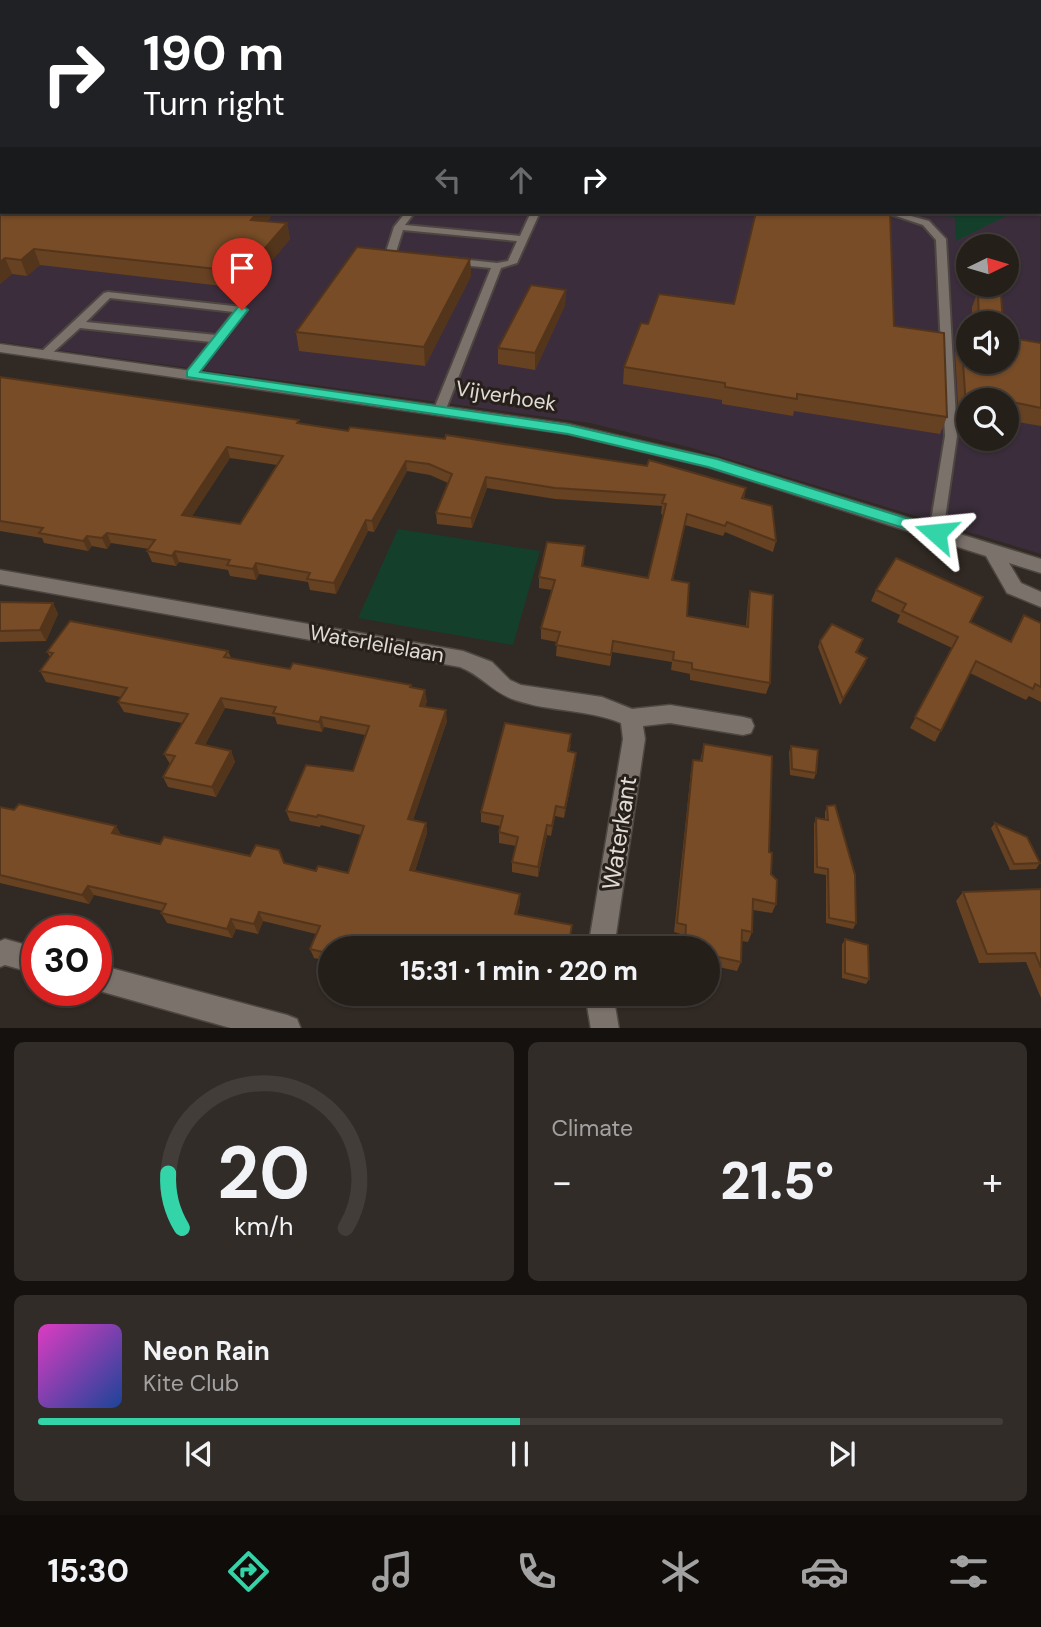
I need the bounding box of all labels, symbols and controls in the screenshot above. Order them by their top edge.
text: 190 m [143,21,284,85]
icon: right [28,28,119,119]
text: Turn right [143,83,285,125]
icon: left [429,161,467,199]
icon: ahead [502,161,540,199]
icon: right [575,161,613,199]
north arrow [956,234,1018,298]
map controls [956,234,1019,451]
pin [212,238,272,310]
icon: arrive [223,249,261,287]
button: sound [956,311,1019,374]
street label: Vijverhoek [454,374,559,418]
button: search [956,388,1019,451]
position arrow [899,496,973,570]
street label: Waterlelielaan [308,618,446,670]
street label: Waterkant [595,774,643,892]
speed limit sign: 30 [21,915,112,1006]
text: 15:31 · 1 min · 220 m [400,954,638,988]
text: Climate [552,1113,633,1143]
text: 20 [217,1126,310,1221]
text: 21.5° [720,1147,834,1215]
text: − [552,1157,572,1207]
text: + [982,1157,1003,1207]
text: km/h [234,1209,293,1242]
text: Neon Rain [143,1334,270,1368]
text: Kite Club [143,1368,239,1398]
icon: previous [180,1435,218,1473]
icon: pause [501,1435,539,1473]
icon: next [823,1435,861,1473]
icon: directions [224,1547,273,1596]
icon: music [368,1547,417,1596]
icon: phone [512,1547,561,1596]
icon: climate [656,1547,705,1596]
icon: car [800,1547,849,1596]
icon: filters [944,1547,993,1596]
text: 15:30 [48,1550,129,1592]

